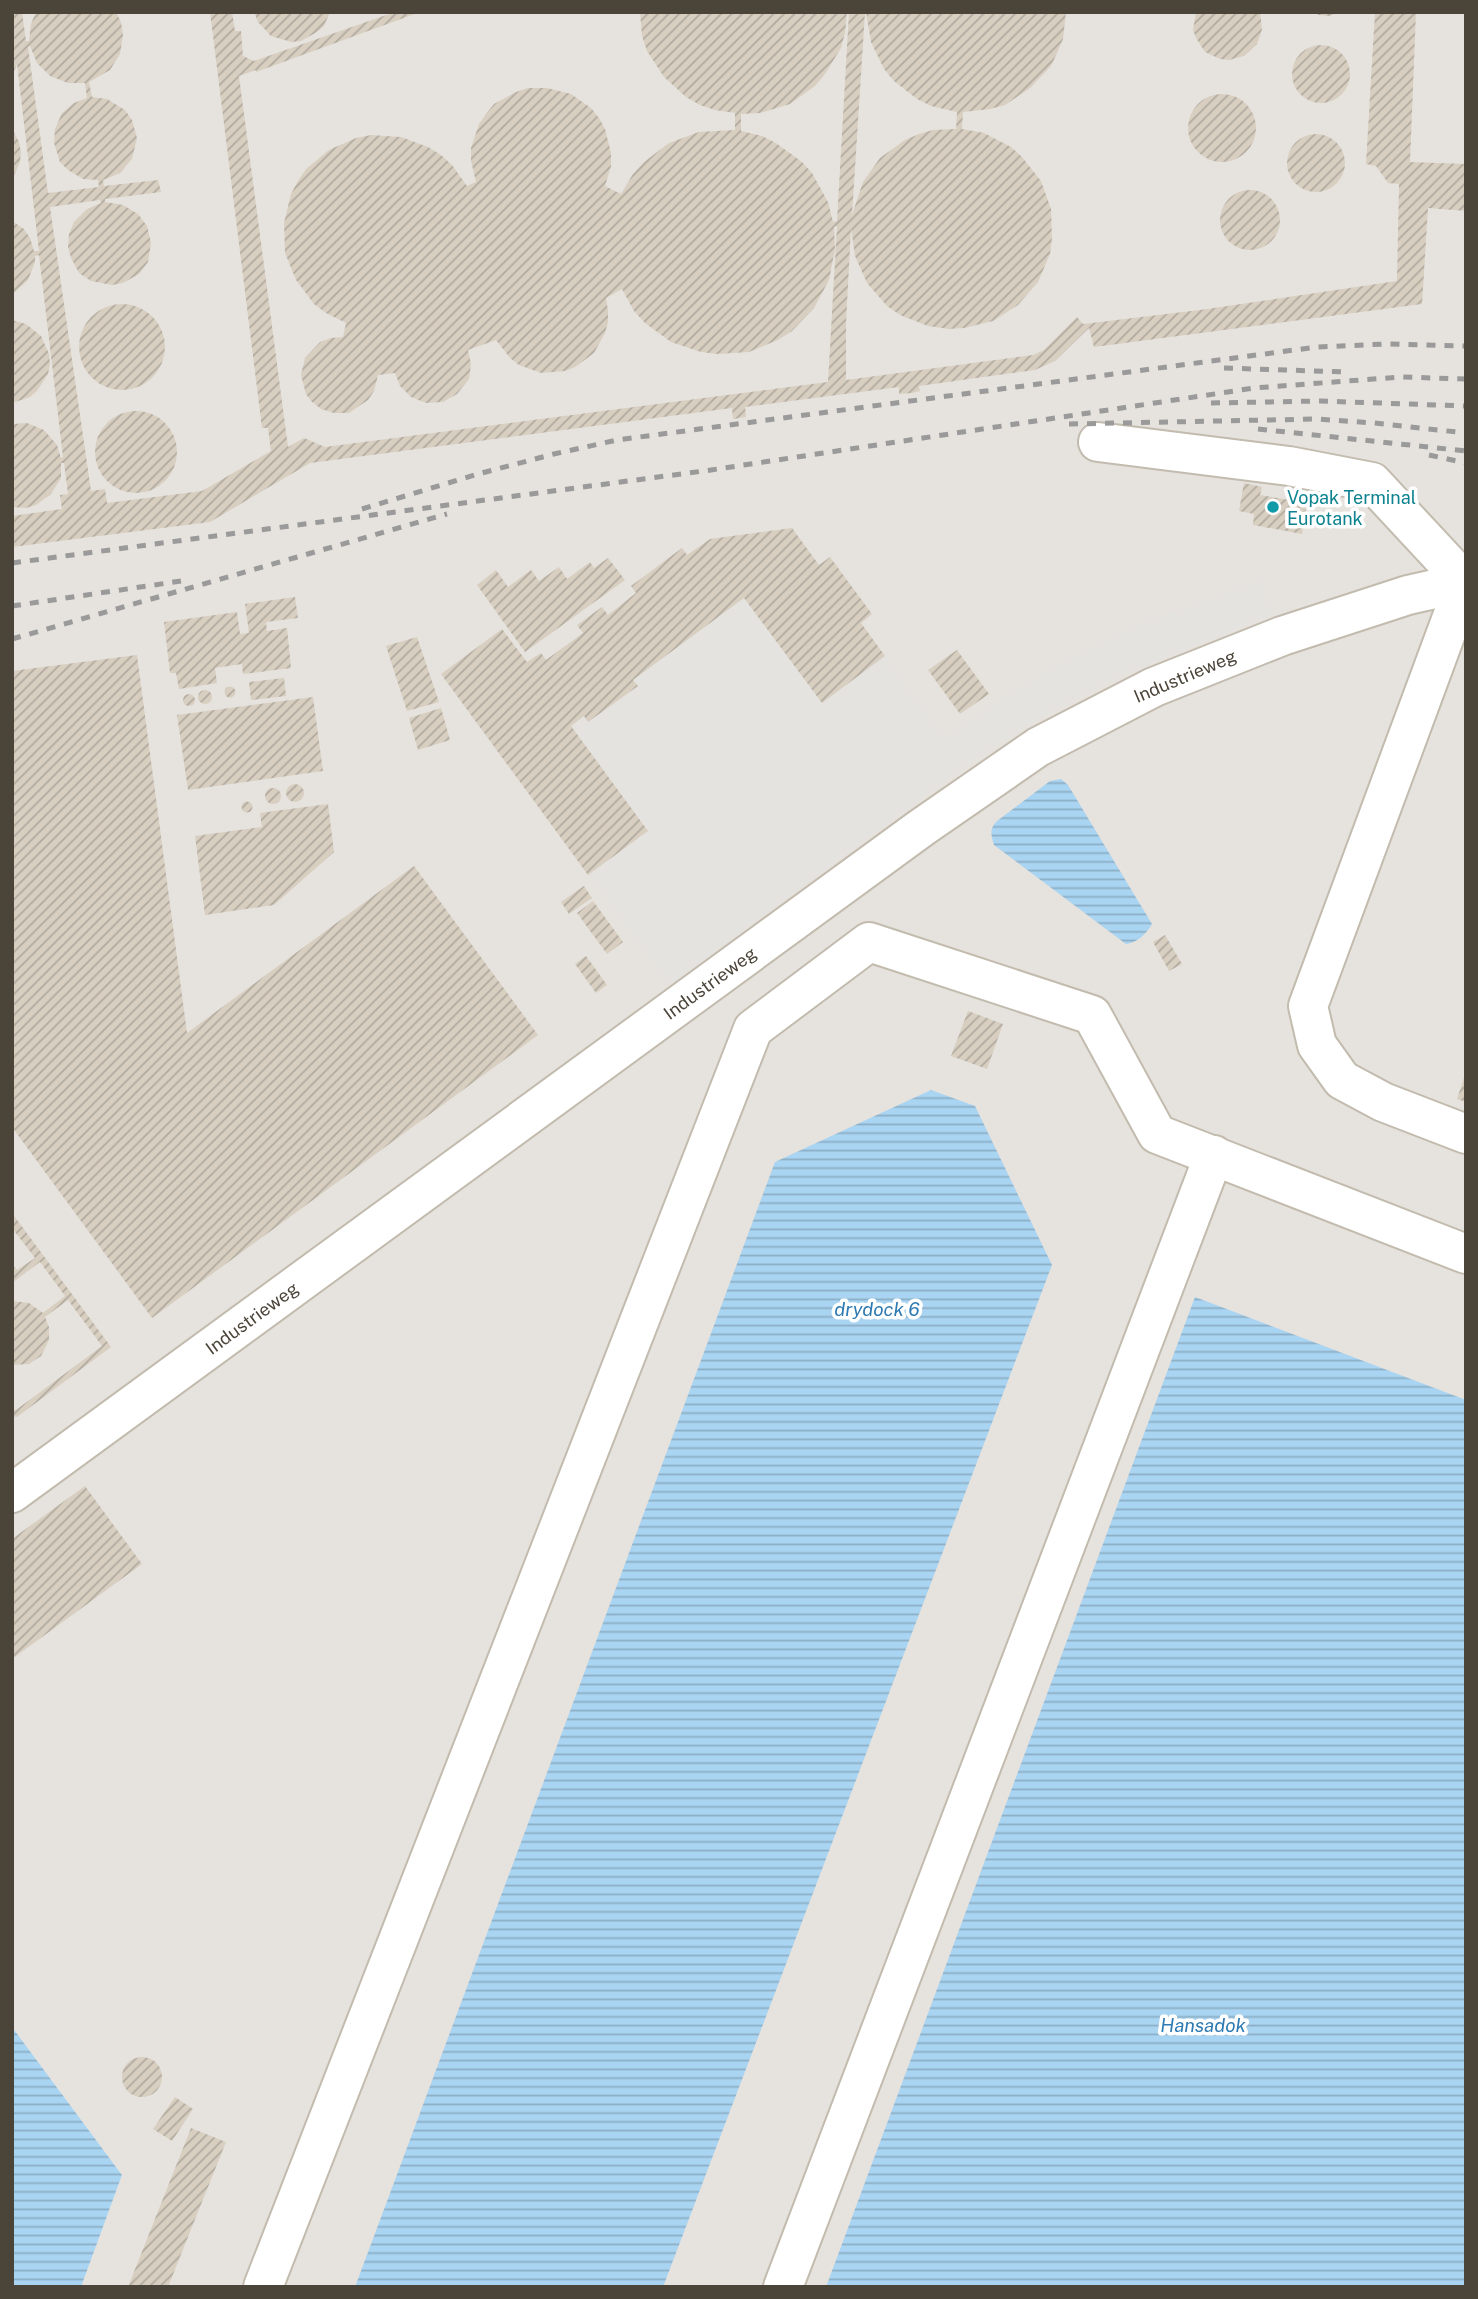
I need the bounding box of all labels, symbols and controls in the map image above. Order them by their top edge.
place label: Vopak Terminal Eurotank [1287,487,1416,529]
marker: Vopak Terminal Eurotank [1265,499,1281,515]
street label: Industrieweg [1131,645,1239,707]
street label: Industrieweg [660,942,760,1024]
street label: Industrieweg [202,1277,302,1359]
water label: drydock 6 [834,1298,920,1320]
water label: Hansadok [1160,2014,1246,2036]

